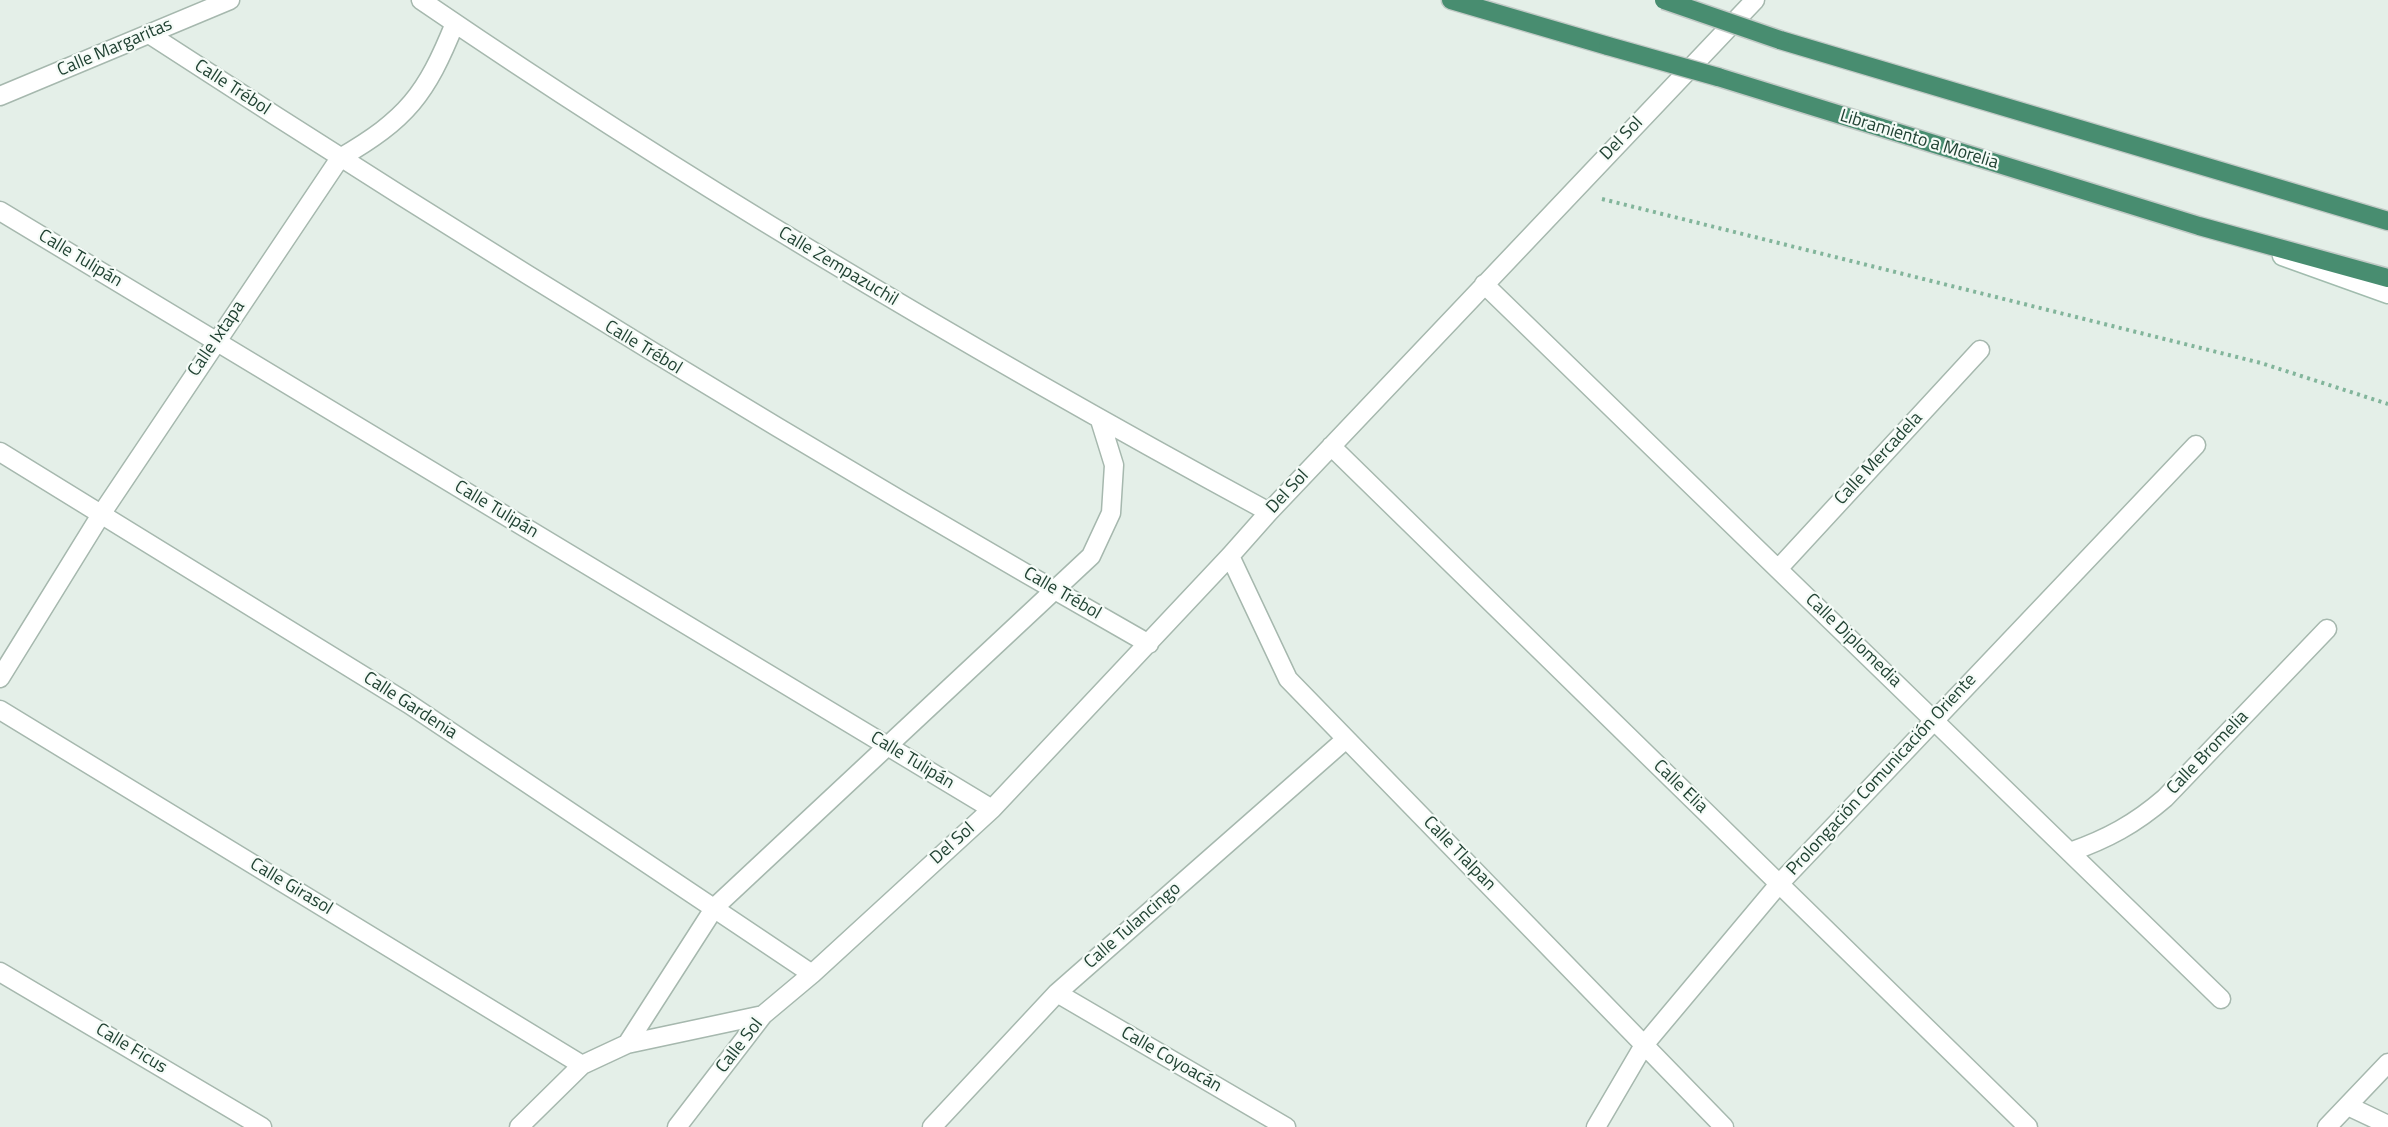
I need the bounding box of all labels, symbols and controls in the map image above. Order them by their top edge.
street label: Calle Margaritas [54,14,176,82]
street label: Calle Trébol [190,55,274,121]
street label: Libramiento a Morelia [1837,106,2001,174]
street label: Del Sol [1596,113,1648,165]
street label: Calle Zempazuchil [774,223,902,311]
street label: Calle Tulipán [34,226,126,292]
street label: Calle Ixtapa [184,297,250,381]
street label: Calle Trébol [600,317,686,379]
street label: Calle Mercadela [1831,408,1927,510]
street label: Del Sol [1262,466,1314,518]
street label: Calle Tulipán [450,477,542,543]
street label: Calle Trébol [1019,563,1105,625]
street label: Calle Diplomedia [1800,590,1906,692]
street label: Calle Gardenia [359,668,461,744]
street label: Prolongación Comunicación Oriente [1783,670,1981,880]
street label: Calle Bromelia [2163,707,2253,799]
street label: Calle Tulipán [866,728,958,794]
street label: Calle Elia [1648,756,1712,818]
street label: Calle Tlalpan [1418,812,1500,896]
street label: Del Sol [926,818,980,870]
street label: Calle Girasol [246,854,336,920]
street label: Calle Tulancingo [1080,878,1186,974]
street label: Calle Sol [712,1014,768,1078]
street label: Calle Ficus [91,1019,171,1079]
street label: Calle Coyoacán [1117,1022,1225,1098]

